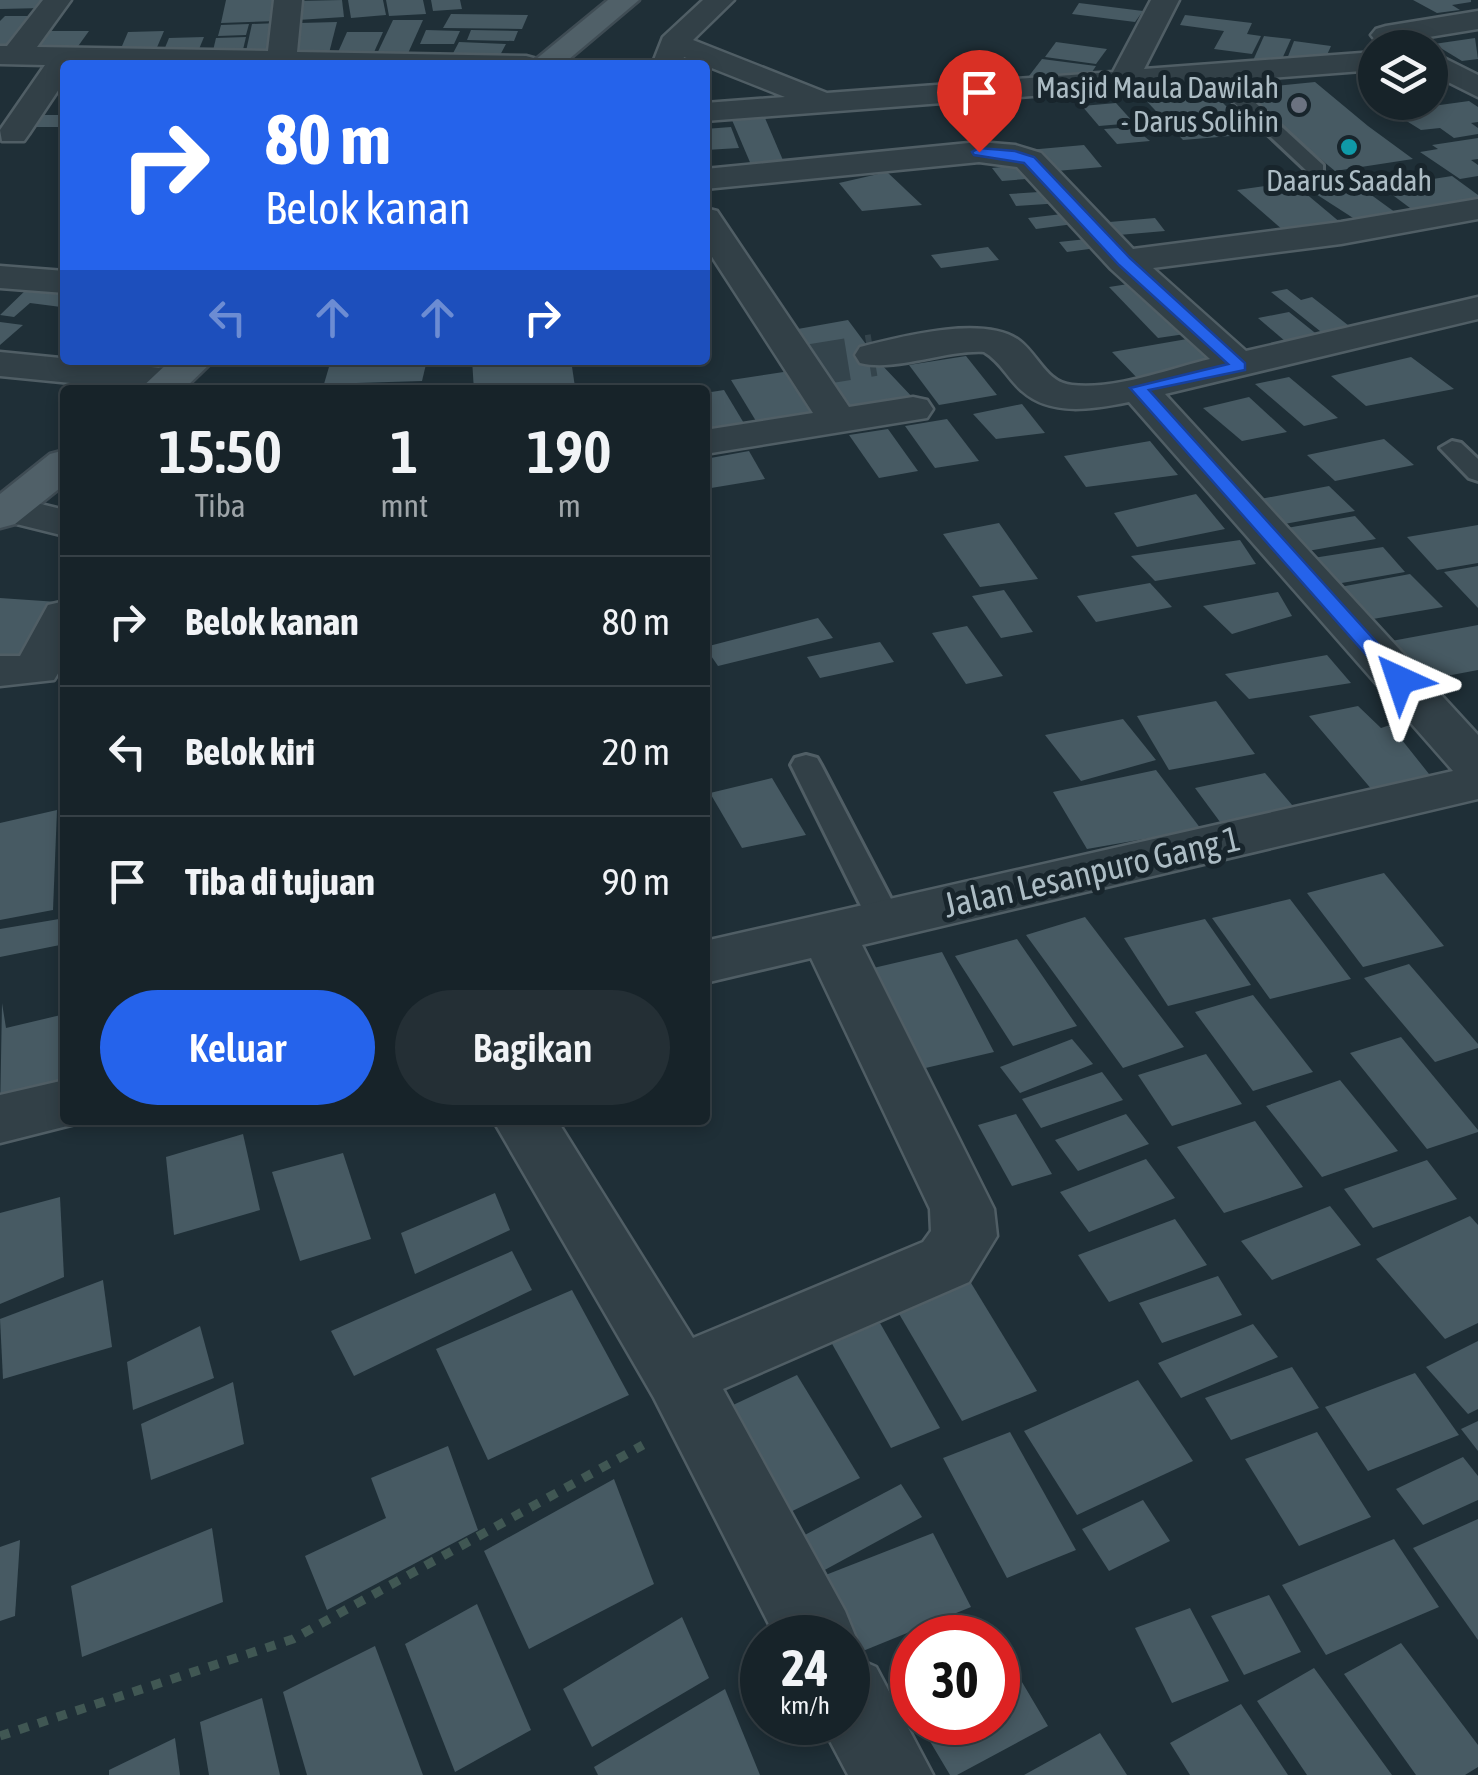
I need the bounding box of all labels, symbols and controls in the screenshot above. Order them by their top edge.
map controls [1358,30,1448,120]
button: layers [1358,30,1448,120]
pin [937,50,1022,153]
icon: arrive [952,65,1007,120]
place label: Masjid Maula Dawilah - Darus Solihin [1036,70,1279,138]
marker: Masjid Maula Dawilah - Darus Solihin [1288,94,1310,116]
text: 80 m [265,99,391,179]
icon: right [100,100,230,230]
marker: Daarus Saadah [1338,136,1360,158]
place label: Daarus Saadah [1266,163,1432,197]
text: Belok kanan [265,182,471,234]
icon: left [200,290,255,345]
icon: ahead [305,290,360,345]
icon: ahead [410,290,465,345]
icon: right [515,290,570,345]
text: 15:50 [159,417,282,486]
text: 1 [390,417,419,486]
text: 190 [527,417,611,486]
text: Tiba [195,487,246,524]
text: mnt [381,487,428,524]
text: m [558,487,581,524]
icon: right [100,594,155,649]
text: Belok kanan [185,600,359,643]
text: 80 m [602,600,670,643]
position arrow [1348,628,1452,732]
icon: left [100,724,155,779]
text: Belok kiri [185,730,315,773]
text: 20 m [602,730,670,773]
street label: Jalan Lesanpuro Gang 1 [940,817,1244,925]
icon: arrive [100,854,155,909]
text: Tiba di tujuan [185,860,375,903]
text: 90 m [602,860,670,903]
button: Keluar [100,990,375,1105]
button: Bagikan [395,990,670,1105]
speed limit sign: 30 [890,1615,1020,1745]
text: 24 [781,1639,828,1697]
text: km/h [780,1691,830,1719]

